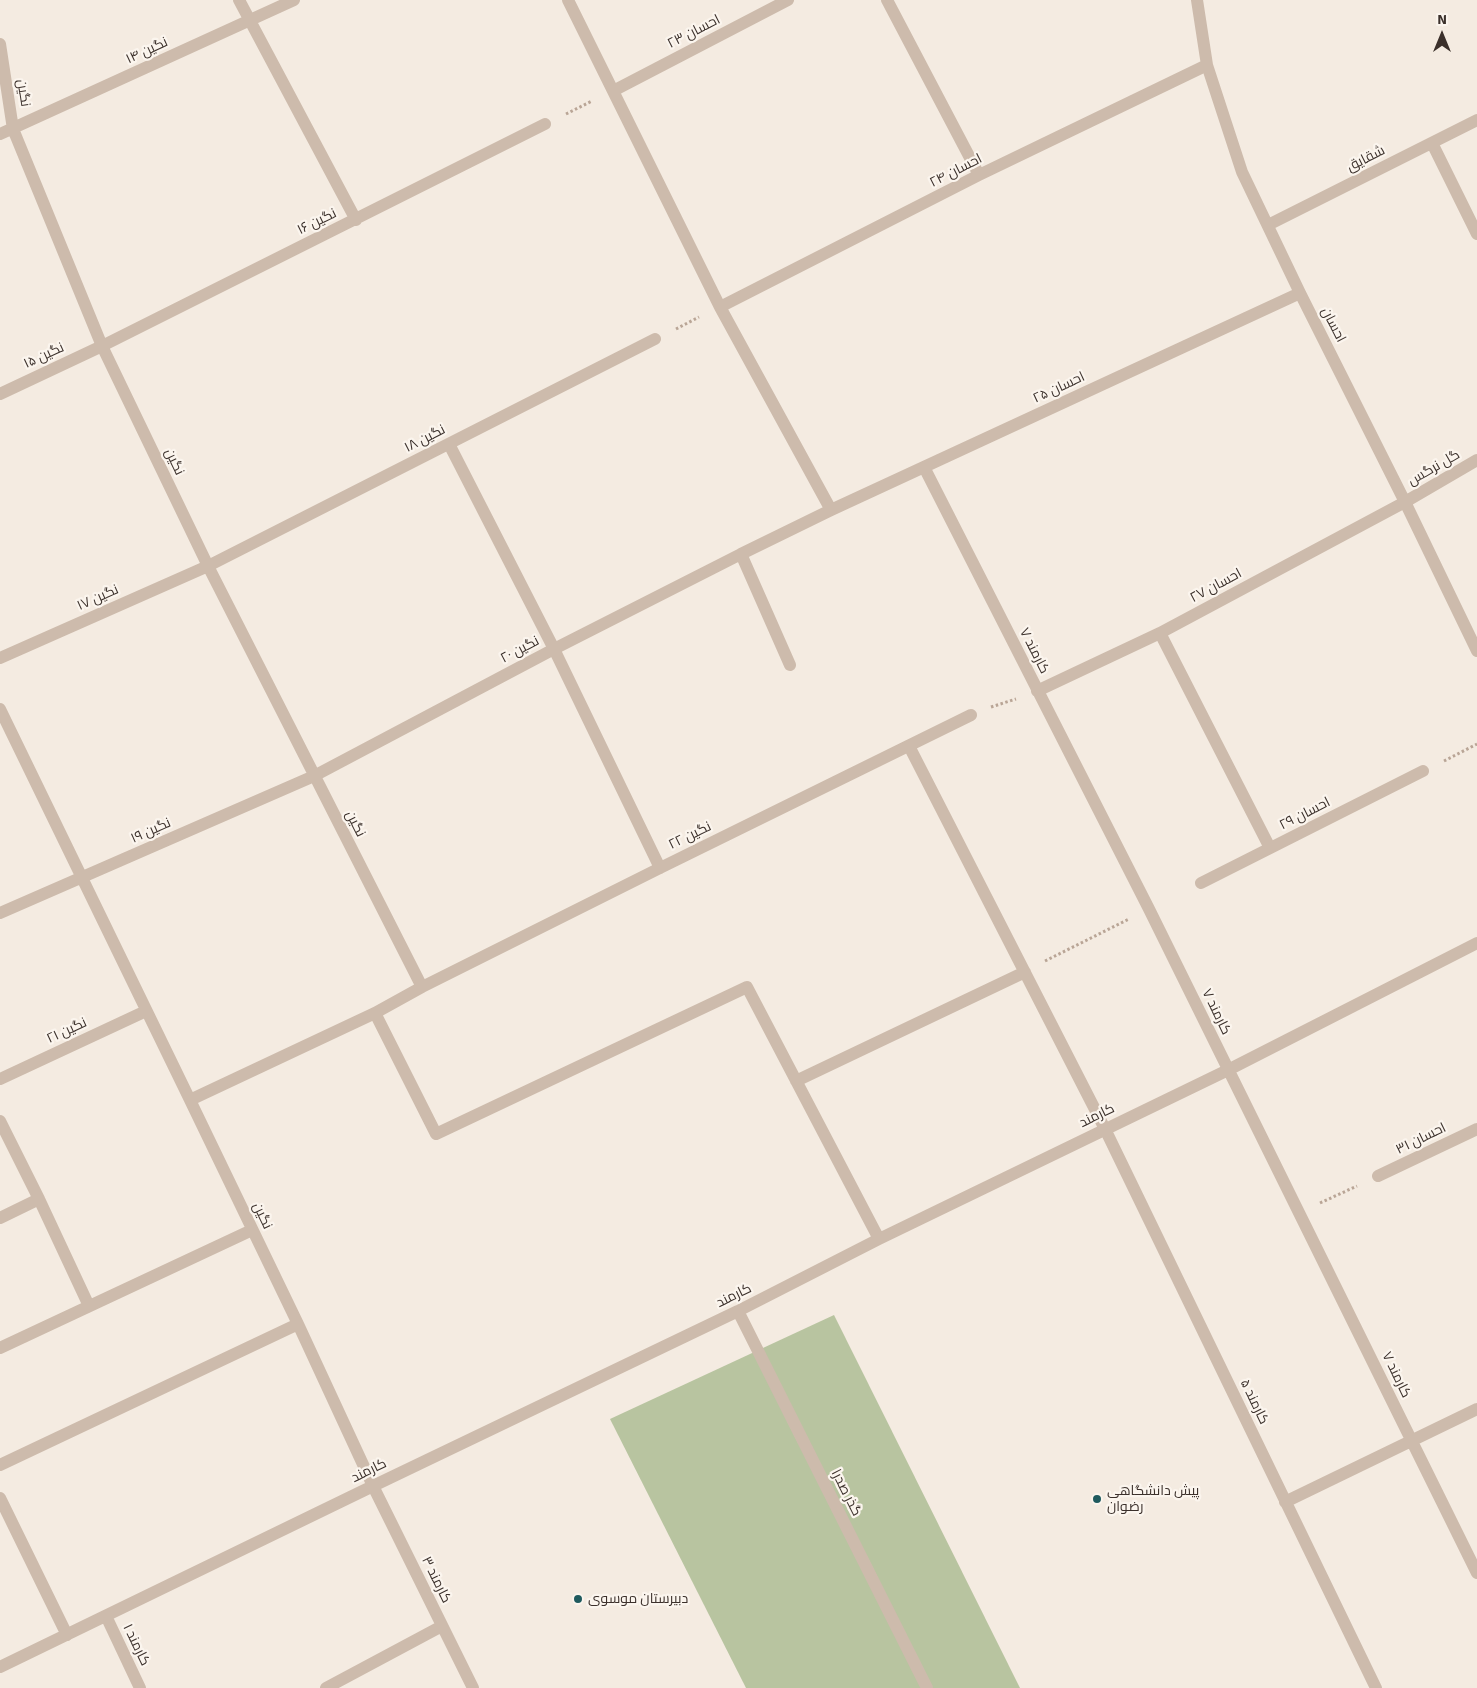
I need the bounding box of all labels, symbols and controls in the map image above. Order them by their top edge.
north arrow [1417,10,1467,60]
text: N [1437,11,1447,28]
street label: احسان ۲۳ [665,12,723,52]
street label: نگین ۱۴ [123,34,171,68]
street label: نگین [13,78,33,108]
street label: شقایق [1344,142,1388,176]
street label: احسان ۲۴ [927,151,985,191]
street label: نگین ۱۶ [295,205,339,239]
street label: احسان [1317,305,1349,345]
street label: نگین ۱۵ [21,339,67,373]
street label: احسان ۲۵ [1030,369,1088,407]
street label: نگین ۱۸ [402,422,448,456]
street label: نگین [160,446,188,478]
street label: گل نرگس [1405,446,1463,490]
street label: احسان ۲۷ [1187,565,1245,607]
street label: نگین ۱۷ [75,581,121,615]
street label: کارمند ۷ [1015,625,1053,677]
street label: نگین ۲۰ [498,633,542,667]
street label: احسان ۲۹ [1277,794,1333,834]
street label: نگین [341,808,369,840]
street label: نگین ۱۹ [128,815,174,847]
street label: نگین ۲۲ [666,819,714,853]
street label: کارمند ۷ [1198,986,1234,1038]
street label: نگین ۲۱ [44,1014,90,1048]
street label: کارمند [1077,1100,1117,1132]
street label: احسان ۳۱ [1393,1120,1449,1158]
street label: نگین [248,1200,276,1232]
street label: کارمند [714,1280,754,1312]
street label: کارمند ۷ [1378,1349,1414,1401]
street label: کارمند ۵ [1236,1377,1272,1427]
street label: کارمند [349,1455,389,1487]
street label: گذر صدرا [827,1467,865,1519]
place label: پیش دانشگاهی رضوان [1107,1483,1199,1515]
marker: پیش دانشگاهی رضوان [1091,1493,1103,1505]
street label: کارمند ۳ [418,1554,454,1606]
place label: دبیرستان موسوی [588,1591,688,1607]
marker: دبیرستان موسوی [572,1593,584,1605]
street label: کارمند ۱ [119,1621,153,1669]

